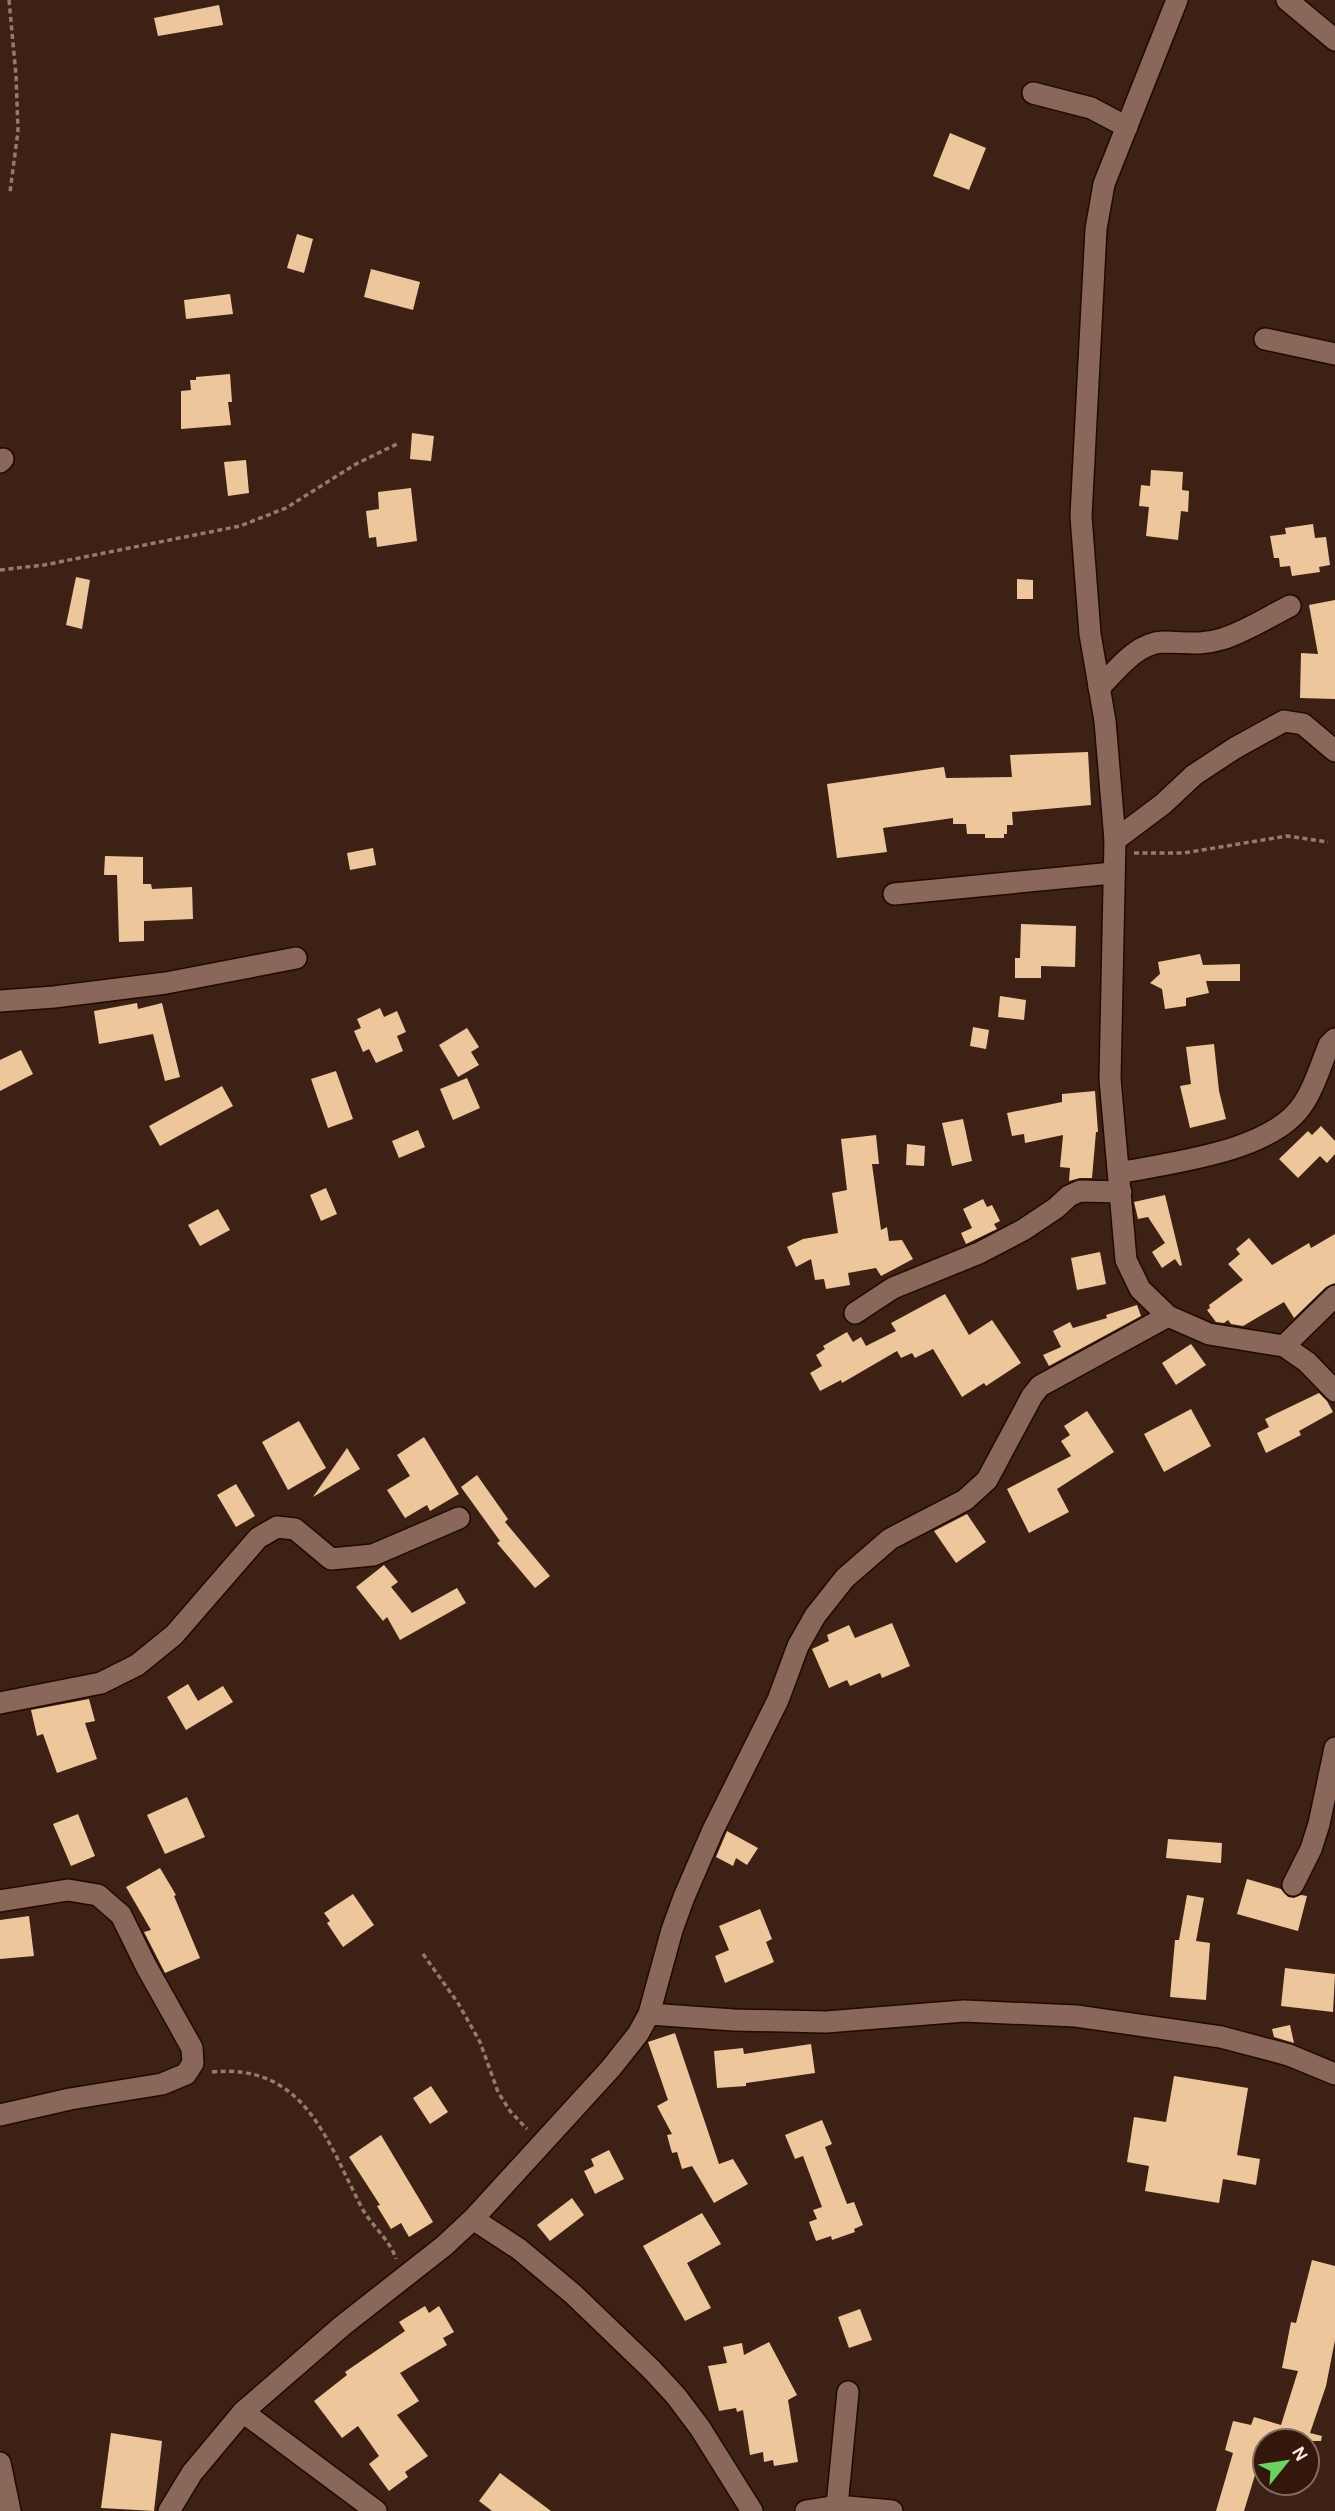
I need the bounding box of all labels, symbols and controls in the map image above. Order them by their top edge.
north arrow [1251,2427,1321,2497]
text: N [1287,2443,1313,2465]

